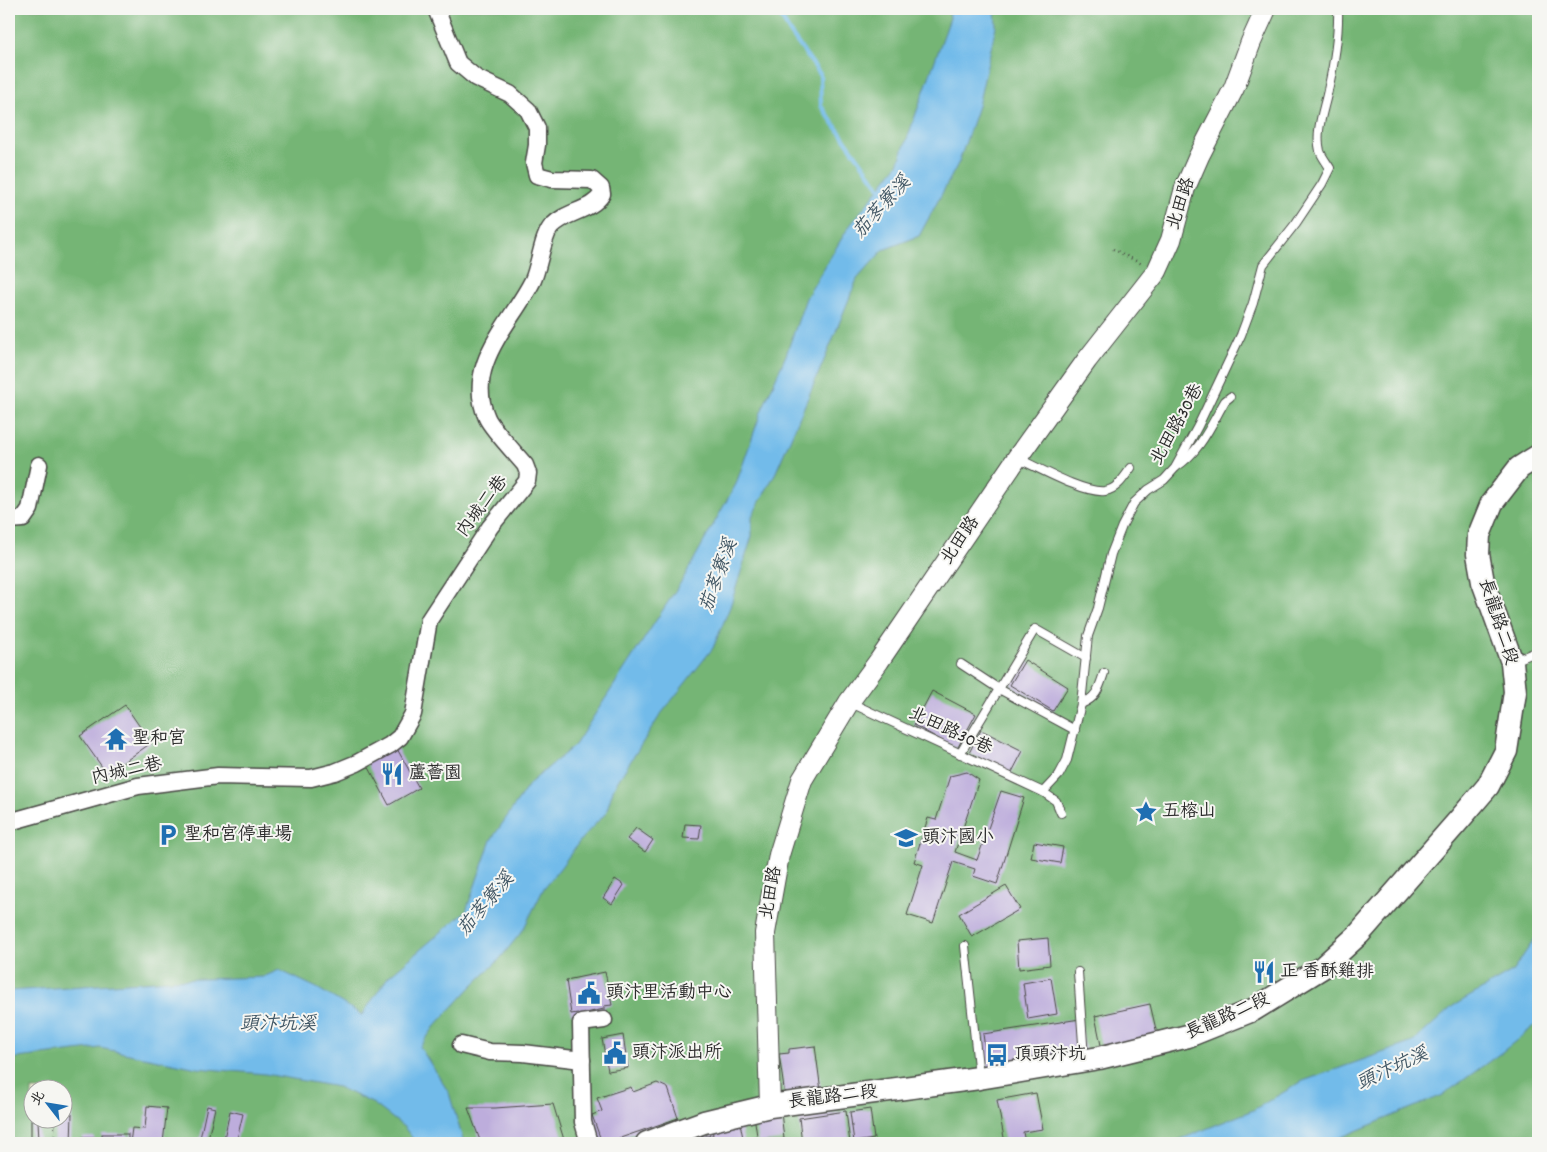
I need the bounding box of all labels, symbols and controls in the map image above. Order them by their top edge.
water label: 茄苳寮溪 [848,170,919,245]
street label: 北田路 [1162,174,1202,234]
street label: 北田路30巷 [1145,380,1211,470]
street label: 內城二巷 [451,471,515,543]
street label: 北田路 [936,512,986,570]
water label: 茄苳寮溪 [694,535,746,616]
street label: 長龍路二段 [1471,575,1523,669]
street label: 北田路30巷 [904,702,996,762]
temple icon: 聖和宮 [103,726,129,752]
place label: 聖和宮 [132,727,186,752]
street label: 內城二巷 [89,752,165,792]
restaurant icon: 蘆薈園 [379,761,405,787]
place label: 蘆薈園 [408,762,462,787]
place icon: 五榕山 [1133,799,1159,825]
place label: 五榕山 [1162,800,1216,825]
parking icon: 聖和宮停車場 [155,822,181,848]
place label: 聖和宮停車場 [184,823,292,848]
school or university icon: 頭汴國小 [893,825,919,851]
place label: 頭汴國小 [922,826,994,851]
street label: 北田路 [755,864,789,922]
water label: 茄苳寮溪 [452,866,522,943]
restaurant icon: 正 香酥雞排 [1251,959,1277,985]
place label: 正 香酥雞排 [1280,960,1374,985]
public building icon: 頭汴里活動中心 [576,980,602,1006]
place label: 頭汴里活動中心 [606,981,732,1006]
street label: 長龍路二段 [1182,987,1274,1047]
water label: 頭汴坑溪 [240,1012,317,1039]
public building icon: 頭汴派出所 [602,1040,628,1066]
place label: 頭汴派出所 [632,1041,722,1066]
water label: 頭汴坑溪 [1353,1041,1434,1098]
bus stop icon: 頂頭汴坑 [984,1042,1010,1068]
place label: 頂頭汴坑 [1014,1043,1086,1068]
north arrow [22,1080,72,1130]
street label: 長龍路二段 [787,1080,879,1116]
text: 北 [26,1087,51,1109]

